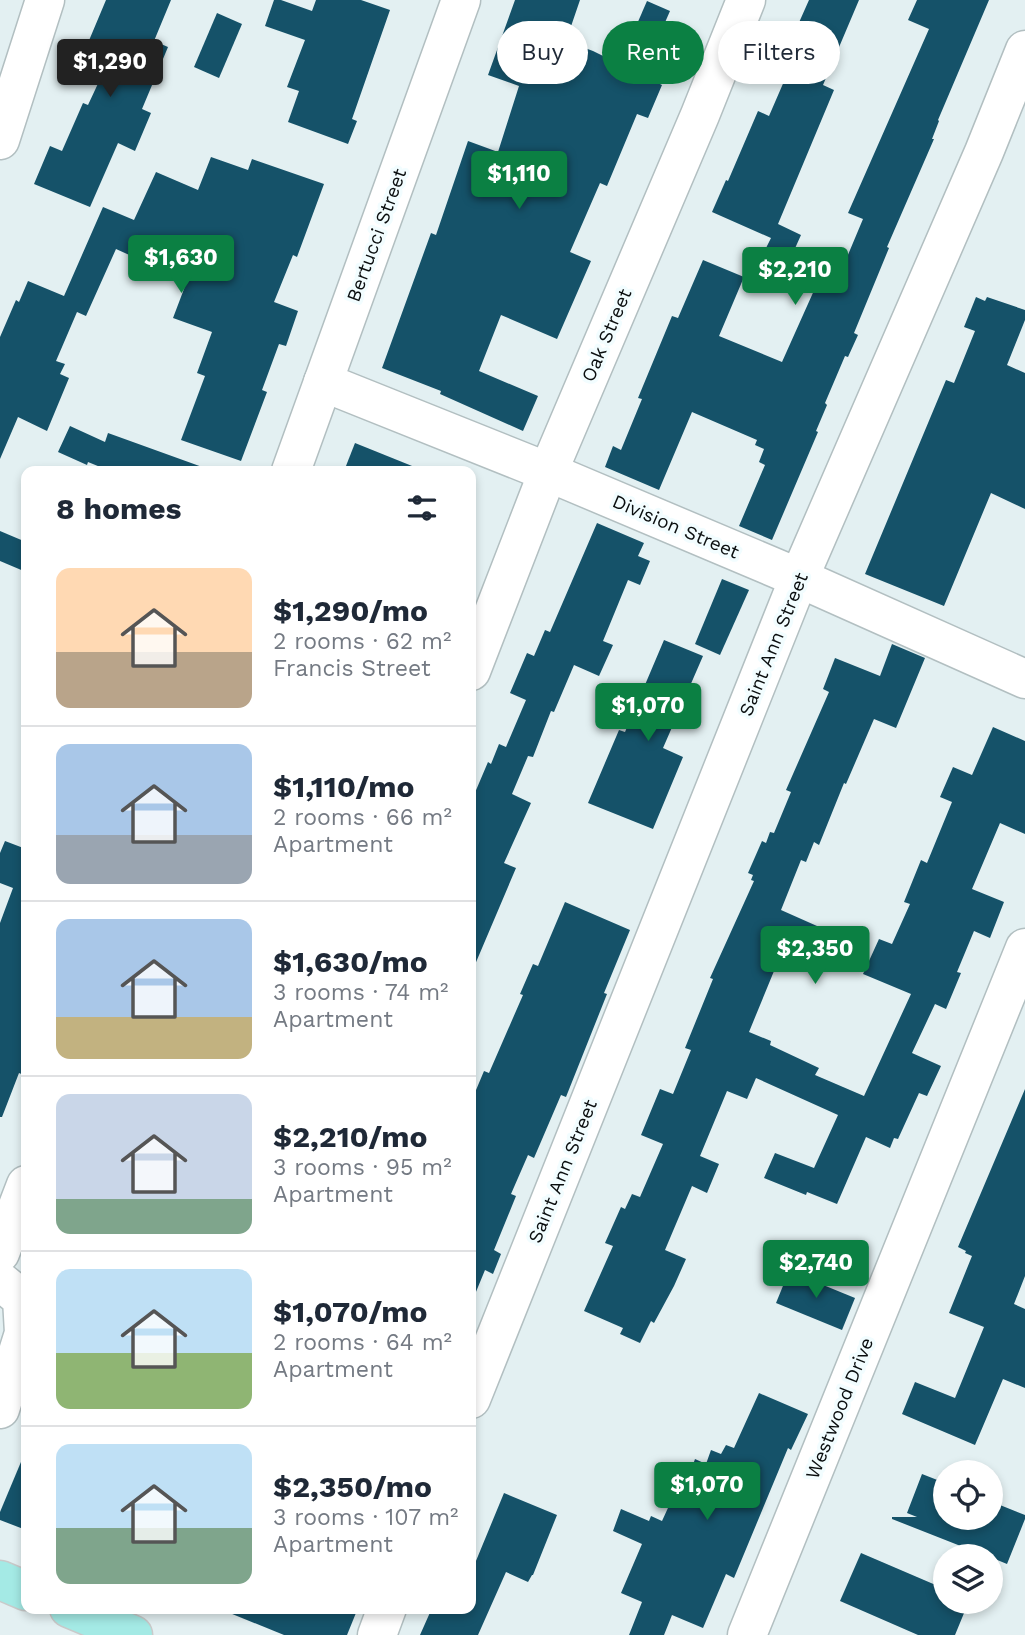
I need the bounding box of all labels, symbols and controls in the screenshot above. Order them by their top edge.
chip: Buy [497,21,588,84]
chip: Rent [602,21,704,84]
chip: Filters [718,21,840,84]
pin: $1,290 [53,40,167,99]
text: $1,290 [73,48,147,75]
pin: $1,110 [462,152,576,211]
text: $1,110 [487,160,551,187]
street label: Bertucci Street [342,165,411,305]
pin: $1,630 [124,236,238,295]
text: $1,630 [144,244,218,271]
pin: $2,210 [738,247,852,307]
text: $2,210 [758,256,832,283]
street label: Oak Street [577,285,636,385]
icon: filters [403,489,441,527]
street label: Division Street [609,489,743,564]
text: 8 homes [56,491,182,526]
street label: Saint Ann Street [734,569,813,719]
text: $1,290/mo [273,593,428,628]
icon: home [112,596,196,680]
text: 2 rooms · 62 m² [273,628,451,655]
text: Francis Street [273,655,431,682]
pin: $1,070 [591,684,705,743]
text: $1,070 [611,692,685,719]
text: $1,110/mo [273,769,415,804]
icon: home [112,772,196,856]
text: 2 rooms · 66 m² [273,804,452,831]
text: Apartment [273,831,393,858]
pin: $2,350 [758,926,872,986]
text: $2,350 [777,935,853,962]
text: $1,630/mo [273,944,428,979]
icon: home [112,947,196,1031]
text: 3 rooms · 74 m² [273,979,448,1006]
text: Apartment [273,1006,393,1033]
street label: Saint Ann Street [523,1096,602,1246]
text: $2,210/mo [273,1119,427,1154]
icon: home [112,1122,196,1206]
text: 3 rooms · 95 m² [273,1154,452,1181]
text: Apartment [273,1181,393,1208]
pin: $2,740 [759,1240,873,1300]
text: $2,740 [779,1249,853,1276]
text: $1,070/mo [273,1294,427,1329]
icon: home [112,1297,196,1381]
text: 2 rooms · 64 m² [273,1329,452,1356]
street label: Westwood Drive [801,1334,878,1482]
text: Apartment [273,1356,393,1383]
map controls [933,1460,1003,1614]
button: locate [933,1460,1003,1530]
pin: $1,070 [650,1462,764,1522]
text: $2,350/mo [273,1469,432,1504]
text: $1,070 [670,1471,744,1498]
icon: home [112,1472,196,1556]
text: 3 rooms · 107 m² [273,1504,459,1531]
text: Apartment [273,1531,393,1558]
button: layers [933,1544,1003,1614]

